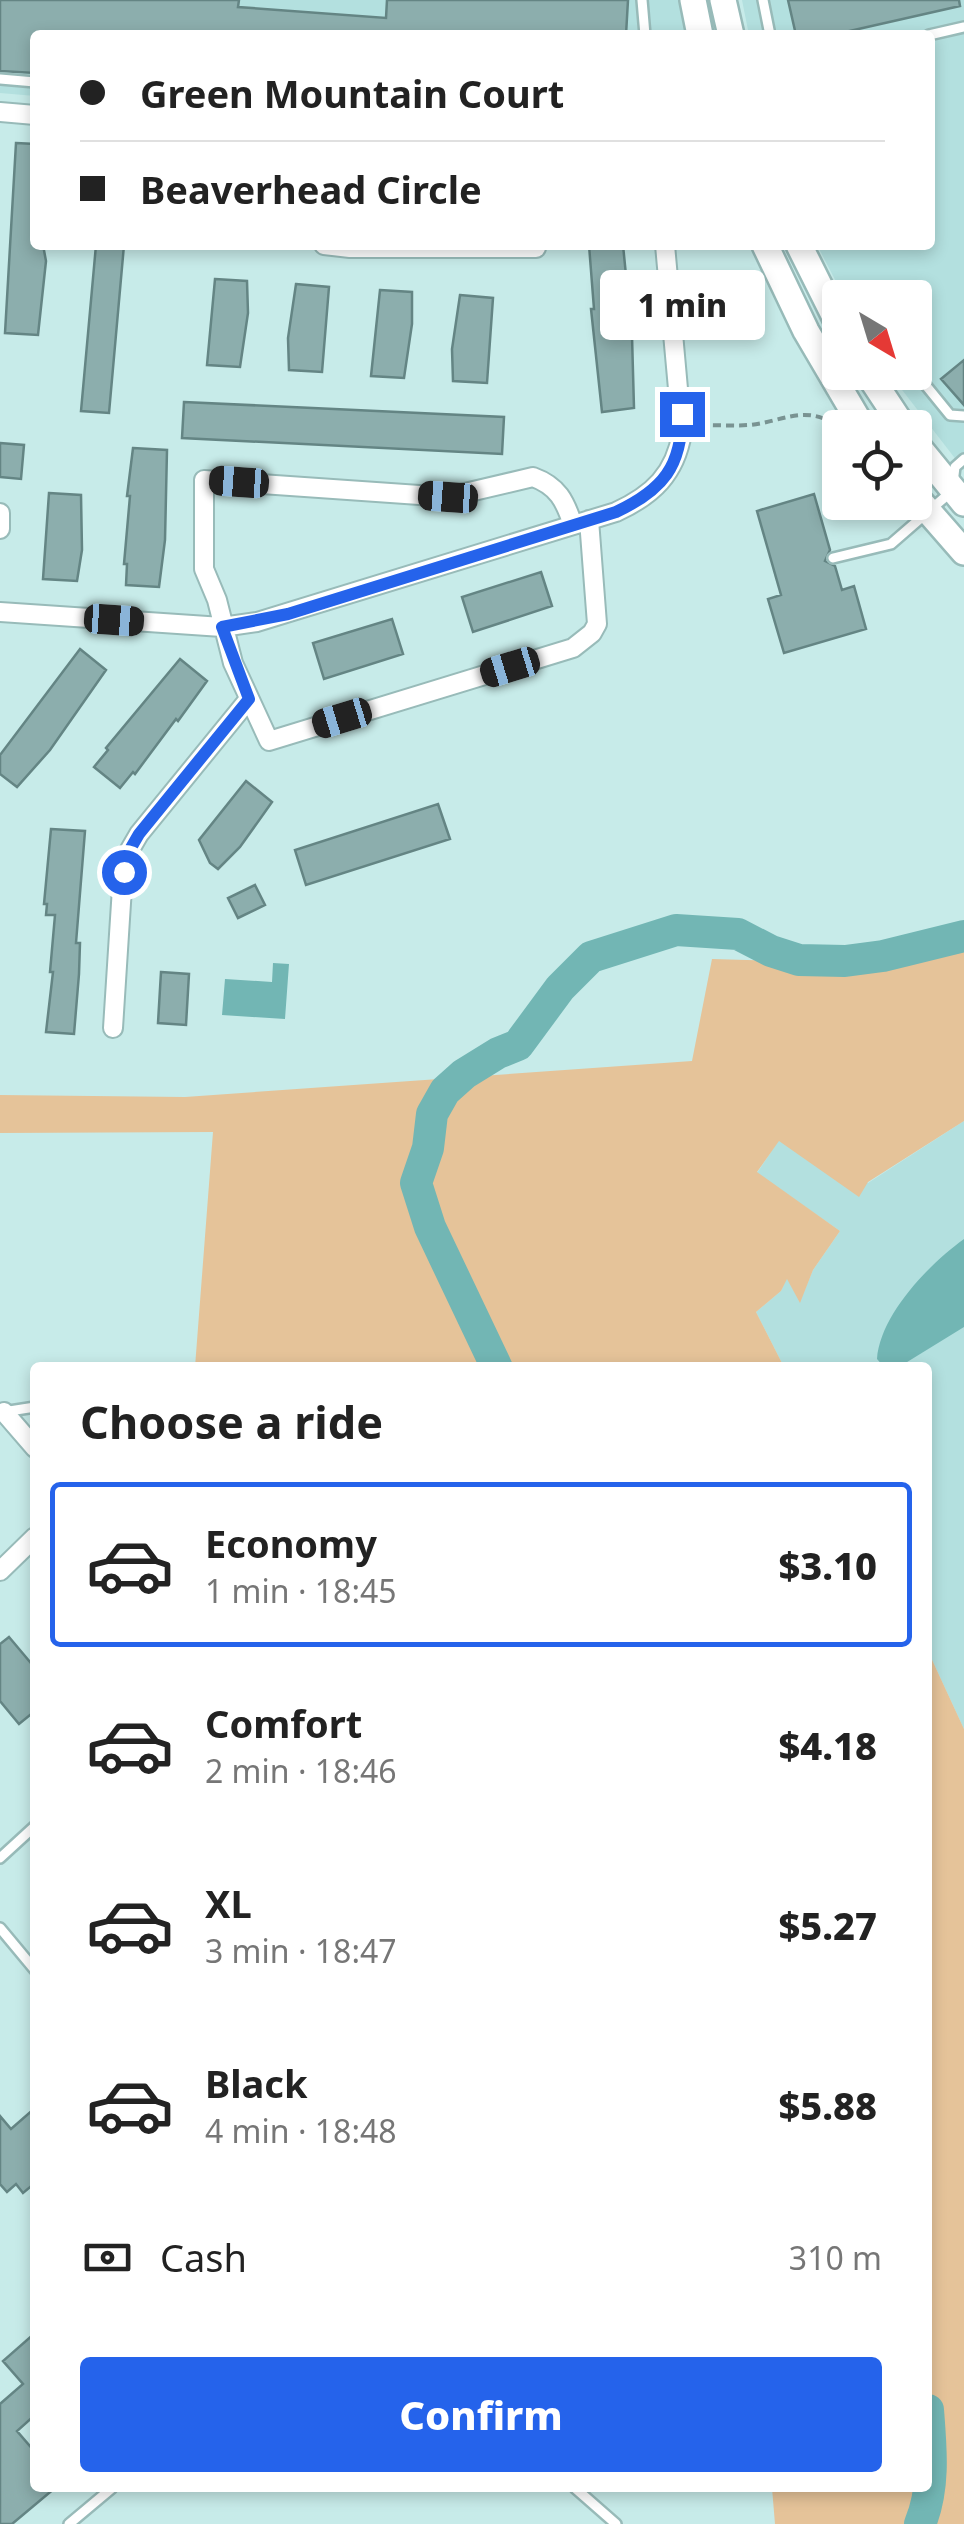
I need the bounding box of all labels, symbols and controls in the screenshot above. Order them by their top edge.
text: Green Mountain Court [140,67,564,119]
text: Beaverhead Circle [140,163,482,215]
callout: 1 min [600,269,764,339]
north arrow [822,280,932,390]
map controls [822,280,932,520]
text: 1 min [638,283,727,326]
route end [660,392,705,437]
button: locate [822,410,932,520]
car [208,465,270,499]
car [417,480,479,514]
car [83,603,145,637]
car [477,644,543,690]
car [309,695,375,741]
route start [102,850,147,895]
text: Choose a ride [80,1391,383,1452]
text: Economy [205,1517,377,1569]
icon: car [85,1520,175,1610]
text: $3.10 [778,1539,877,1591]
text: 1 min · 18:45 [205,1569,397,1612]
text: Comfort [205,1697,362,1749]
icon: car [85,1700,175,1790]
text: $4.18 [778,1719,877,1771]
text: 2 min · 18:46 [205,1749,397,1792]
text: XL [205,1877,252,1929]
icon: car [85,1880,175,1970]
text: $5.27 [778,1899,877,1951]
text: 3 min · 18:47 [205,1929,397,1972]
text: Black [205,2057,308,2109]
icon: car [85,2060,175,2150]
text: $5.88 [778,2079,877,2131]
text: 4 min · 18:48 [205,2109,397,2152]
icon: cash [80,2230,135,2285]
text: Cash [160,2231,247,2283]
text: 310 m [789,2236,882,2279]
button: Confirm [80,2357,882,2472]

